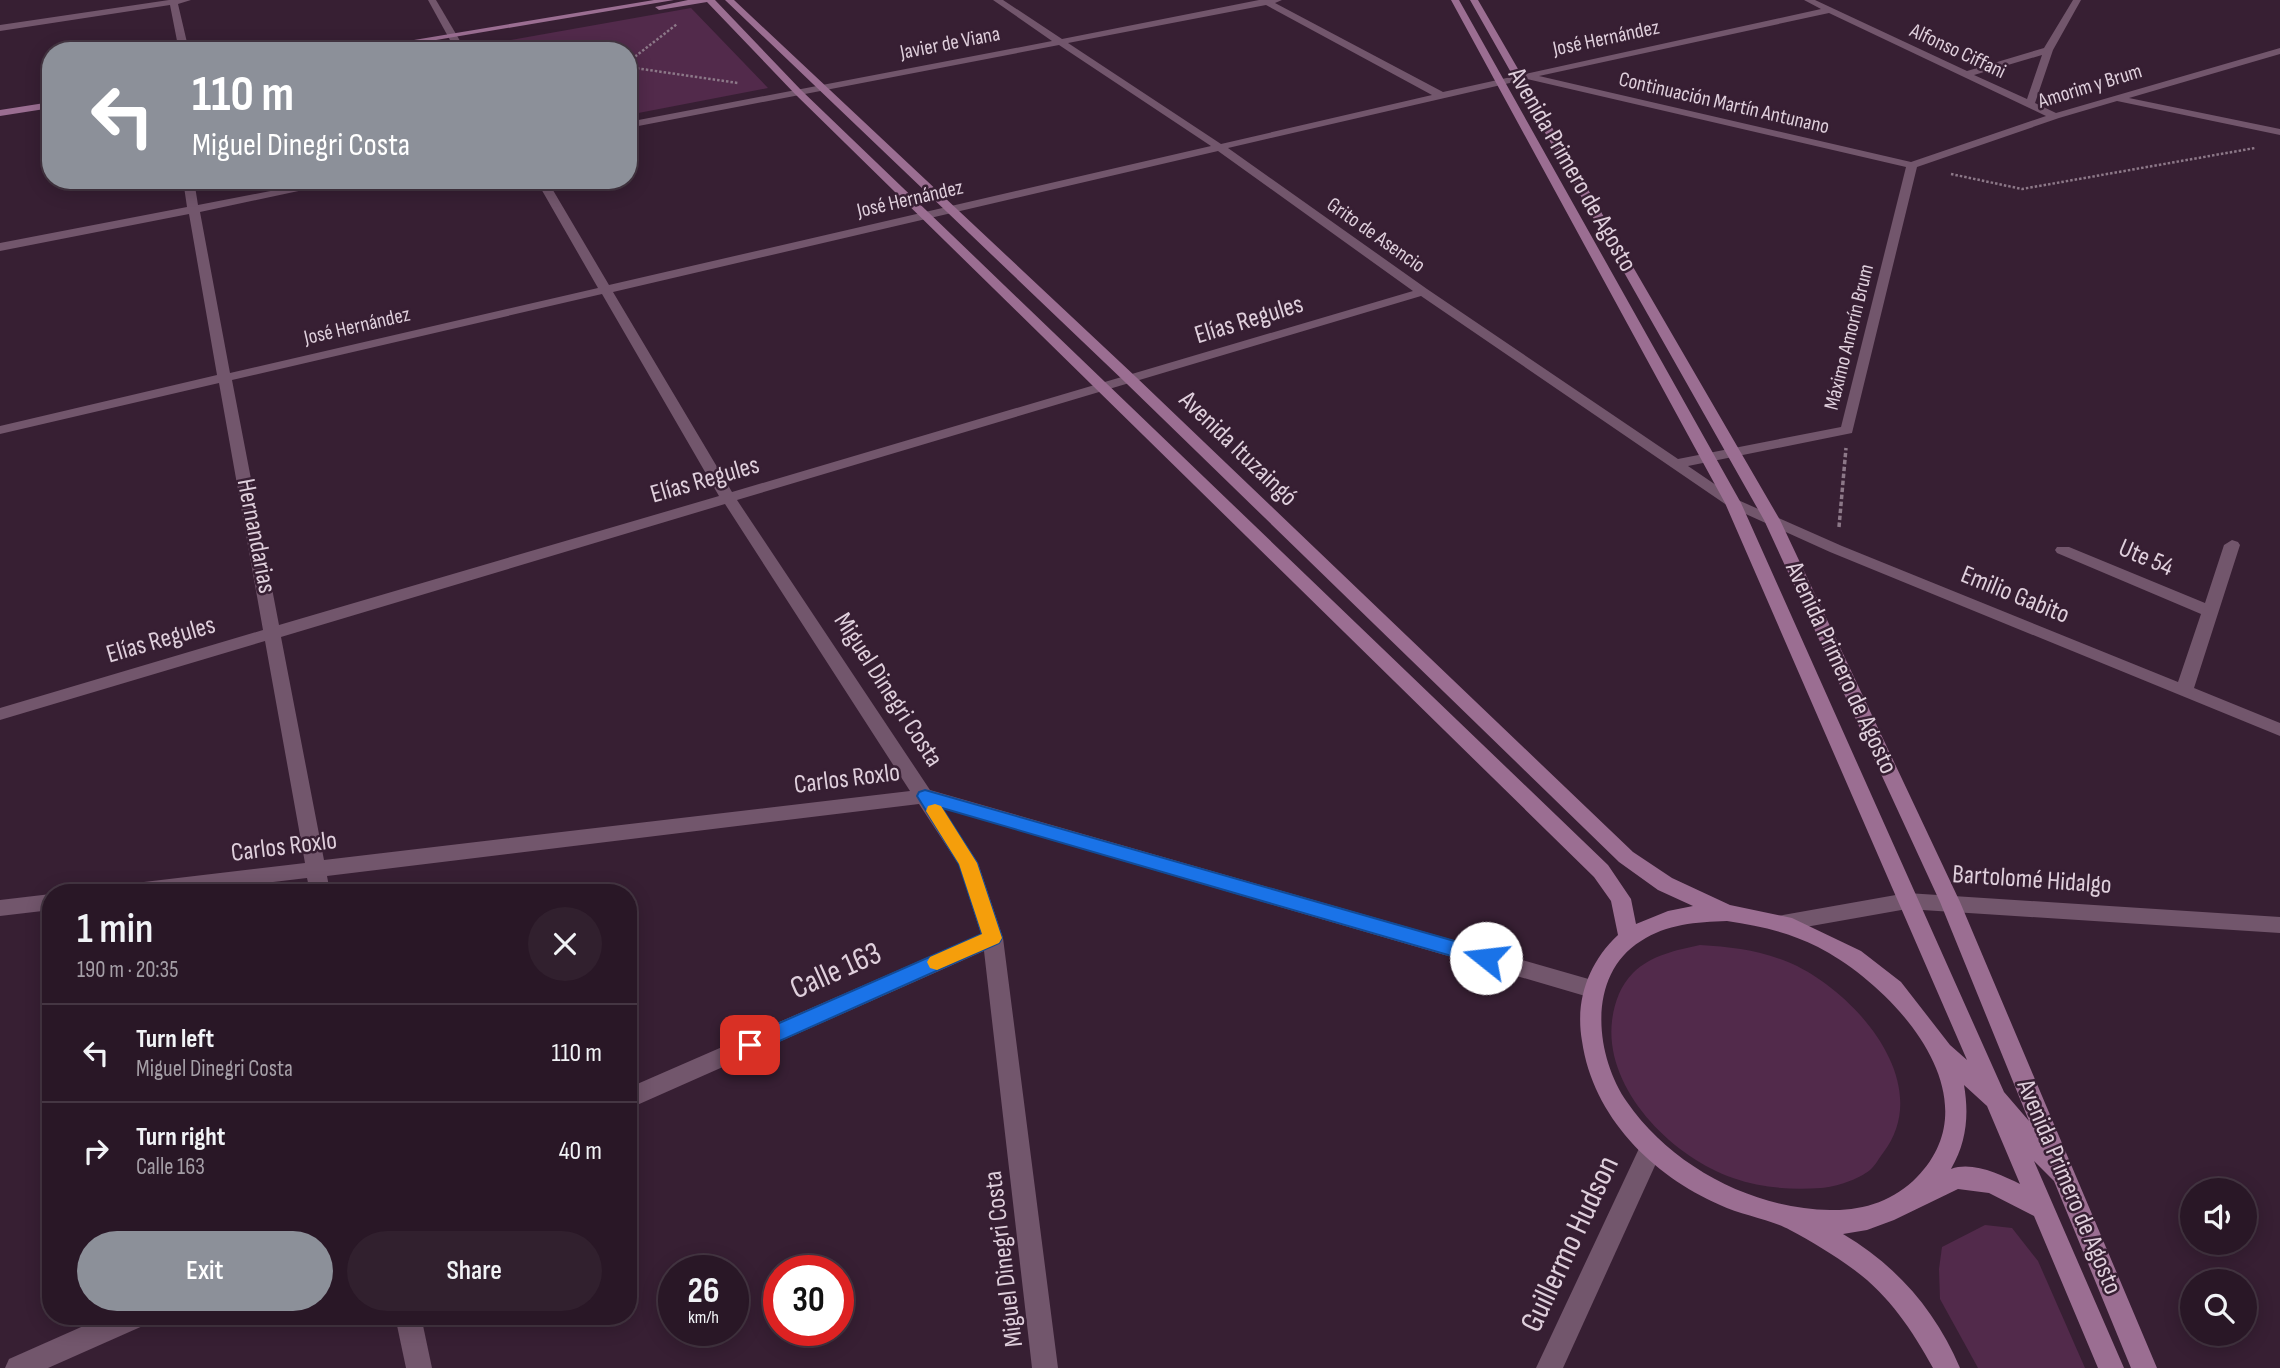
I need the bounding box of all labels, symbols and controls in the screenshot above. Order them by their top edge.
street label: José Hernández [1549,14,1662,62]
street label: Alfonso Ciffani [1905,17,2010,84]
street label: Javier de Viana [897,21,1002,65]
street label: Amorim y Brum [2034,58,2145,114]
street label: Avenida Primero de Agosto [1501,62,1643,277]
text: 110 m [192,66,294,125]
street label: Continuación Martín Antunano [1616,67,1832,139]
icon: left [77,70,168,161]
text: Miguel Dinegri Costa [192,126,410,165]
street label: José Hernández [853,175,966,224]
street label: Grito de Asencio [1322,192,1430,278]
street label: Máximo Amorín Brum [1819,262,1879,412]
street label: Elías Regules [1191,289,1307,351]
street label: José Hernández [300,302,413,351]
street label: Avenida Ituzaingó [1172,384,1304,513]
street label: Elías Regules [647,450,763,510]
street label: Hernandarias [230,476,282,596]
street label: Ute 54 [2114,533,2178,583]
street label: Avenida Primero de Agosto [1778,556,1904,779]
street label: Emilio Gabito [1956,559,2074,631]
street label: Miguel Dinegri Costa [827,607,949,773]
street label: Elías Regules [103,610,219,670]
street label: Carlos Roxlo [792,757,902,801]
street label: Carlos Roxlo [229,825,339,869]
street label: Bartolomé Hidalgo [1951,859,2113,901]
text: 1 min [77,904,153,955]
button: close [528,907,602,981]
position arrow [1449,921,1523,995]
street label: Calle 163 [784,934,888,1008]
text: 190 m · 20:35 [77,956,178,984]
pin [720,1015,780,1075]
text: Turn left [136,1024,214,1055]
icon: arrive [731,1026,769,1064]
icon: left [77,1034,115,1072]
text: 110 m [551,1038,602,1069]
text: Miguel Dinegri Costa [136,1055,293,1083]
street label: Avenida Primero de Agosto [2009,1074,2128,1299]
text: Turn right [136,1122,225,1153]
icon: right [77,1132,115,1170]
text: 40 m [559,1136,602,1167]
street label: Guillermo Hudson [1512,1150,1628,1338]
text: Calle 163 [136,1153,205,1181]
street label: Miguel Dinegri Costa [978,1169,1030,1349]
map controls [2180,1178,2257,1346]
button: sound [2180,1178,2257,1255]
button: Exit [77,1231,333,1311]
button: Share [347,1231,602,1311]
speed limit sign: 30 [763,1255,854,1346]
button: search [2180,1269,2257,1346]
text: 26 [688,1270,719,1313]
text: km/h [688,1307,719,1328]

